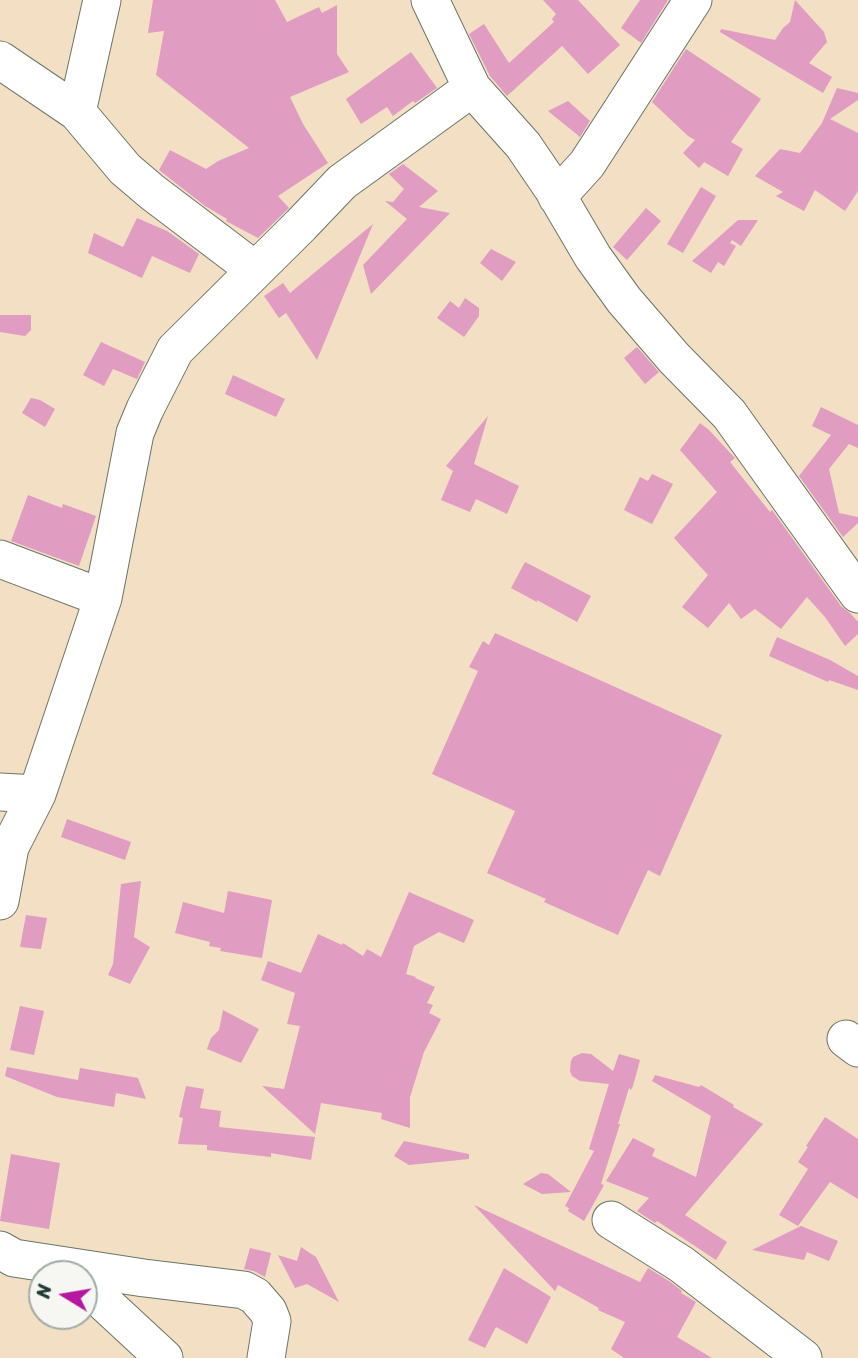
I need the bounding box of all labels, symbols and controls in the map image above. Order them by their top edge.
north arrow [28,1260,98,1330]
text: N [26,1282,61,1301]

